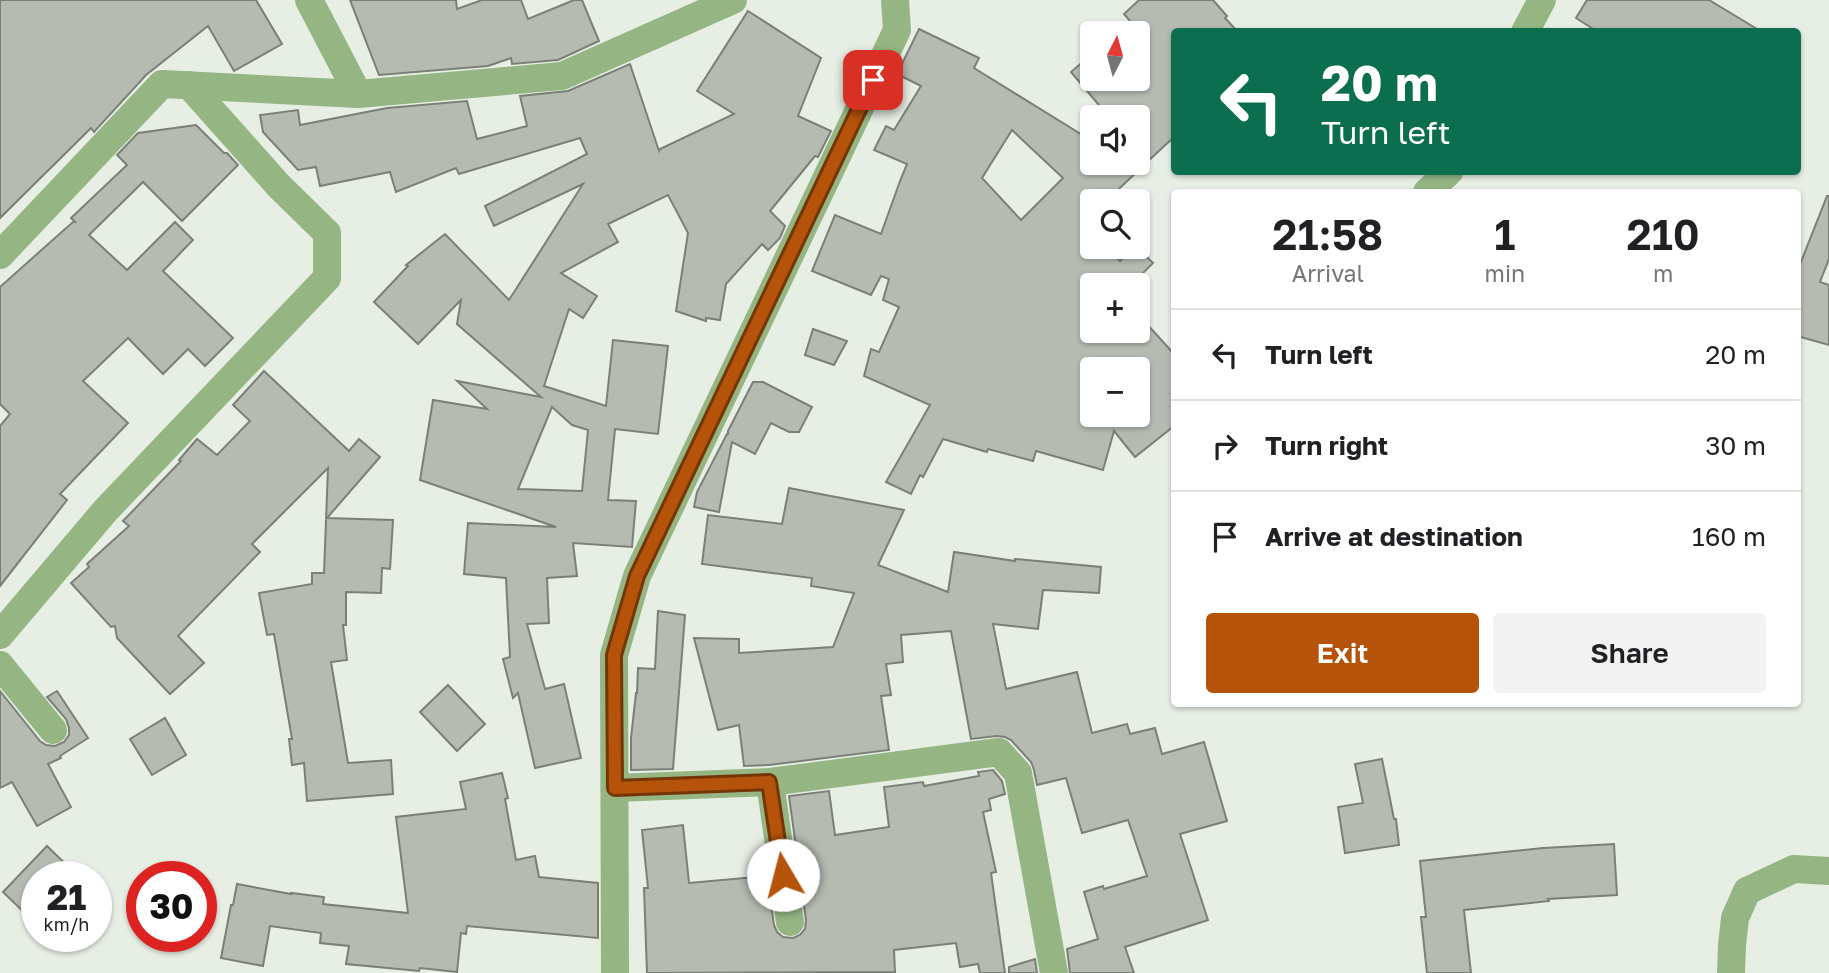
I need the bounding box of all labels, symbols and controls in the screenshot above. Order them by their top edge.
north arrow [1080,21,1150,91]
map controls [1080,21,1150,427]
pin [843,50,903,110]
text: 20 m [1321,53,1438,112]
icon: left [1206,56,1297,147]
icon: arrive [854,61,892,99]
button: sound [1080,105,1150,175]
text: Turn left [1321,113,1450,151]
button: search [1080,189,1150,259]
text: 21:58 [1272,209,1383,259]
text: 1 [1494,209,1515,259]
text: 210 [1627,209,1700,259]
text: Arrival [1292,259,1364,287]
text: min [1485,259,1525,287]
text: m [1653,259,1673,287]
button: + [1080,273,1150,343]
icon: left [1206,336,1244,374]
text: Turn left [1265,339,1373,370]
text: 20 m [1705,339,1766,370]
button: − [1080,357,1150,427]
icon: right [1206,427,1244,465]
text: Turn right [1265,430,1388,461]
text: 30 m [1705,430,1766,461]
icon: arrive [1206,518,1244,556]
text: Arrive at destination [1265,521,1523,552]
text: 160 m [1692,521,1766,552]
button: Exit [1206,613,1479,693]
button: Share [1493,613,1766,693]
position arrow [746,838,820,912]
speed limit sign: 30 [126,861,217,952]
text: 21 [47,876,86,918]
text: km/h [44,913,89,935]

